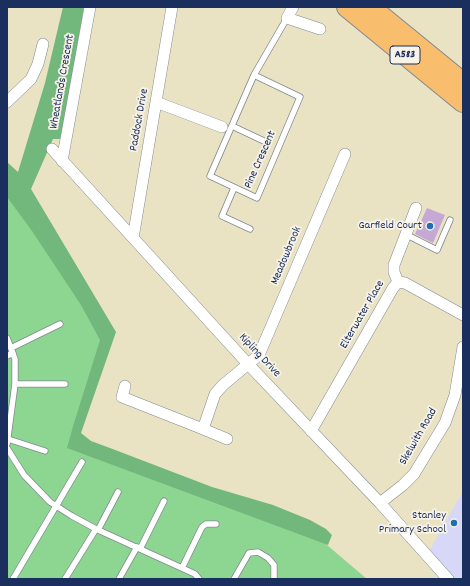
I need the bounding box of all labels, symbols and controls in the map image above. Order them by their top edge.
street label: Wheatlands Crescent [48,33,78,131]
road number: A583 [390,46,420,64]
street label: Paddock Drive [127,88,153,152]
street label: Pine Crescent [242,129,280,191]
place label: Garfield Court [358,219,422,233]
marker: Garfield Court [425,221,435,231]
street label: Meadowbrook [268,225,306,287]
street label: Elterwater Place [338,278,388,352]
street label: Kipling Drive [235,331,283,381]
street label: Skelwith Road [397,406,441,468]
place label: Stanley Primary School [379,509,446,537]
marker: Stanley Primary School [449,518,459,528]

